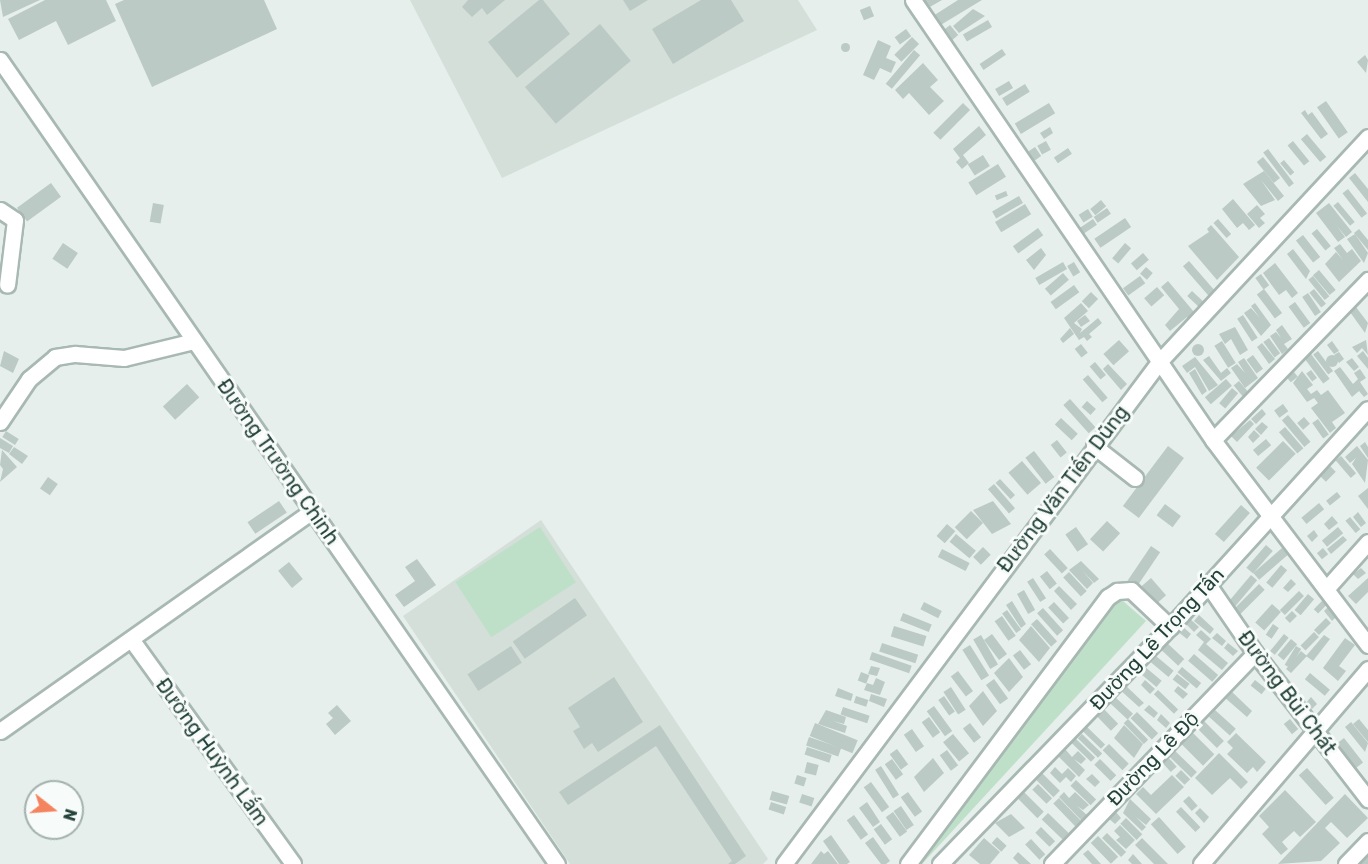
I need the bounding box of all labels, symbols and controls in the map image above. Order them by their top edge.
street label: Đường Trường Chinh [212,374,344,550]
street label: Đường Văn Tiến Dũng [992,400,1134,578]
street label: Đường Lê Trọng Tấn [1084,562,1230,716]
street label: Đường Bùi Chát [1233,626,1341,760]
street label: Đường Huỳnh Lắm [151,674,273,830]
street label: Đường Lê Độ [1102,707,1204,811]
north arrow [24,780,84,840]
text: N [59,807,81,823]

